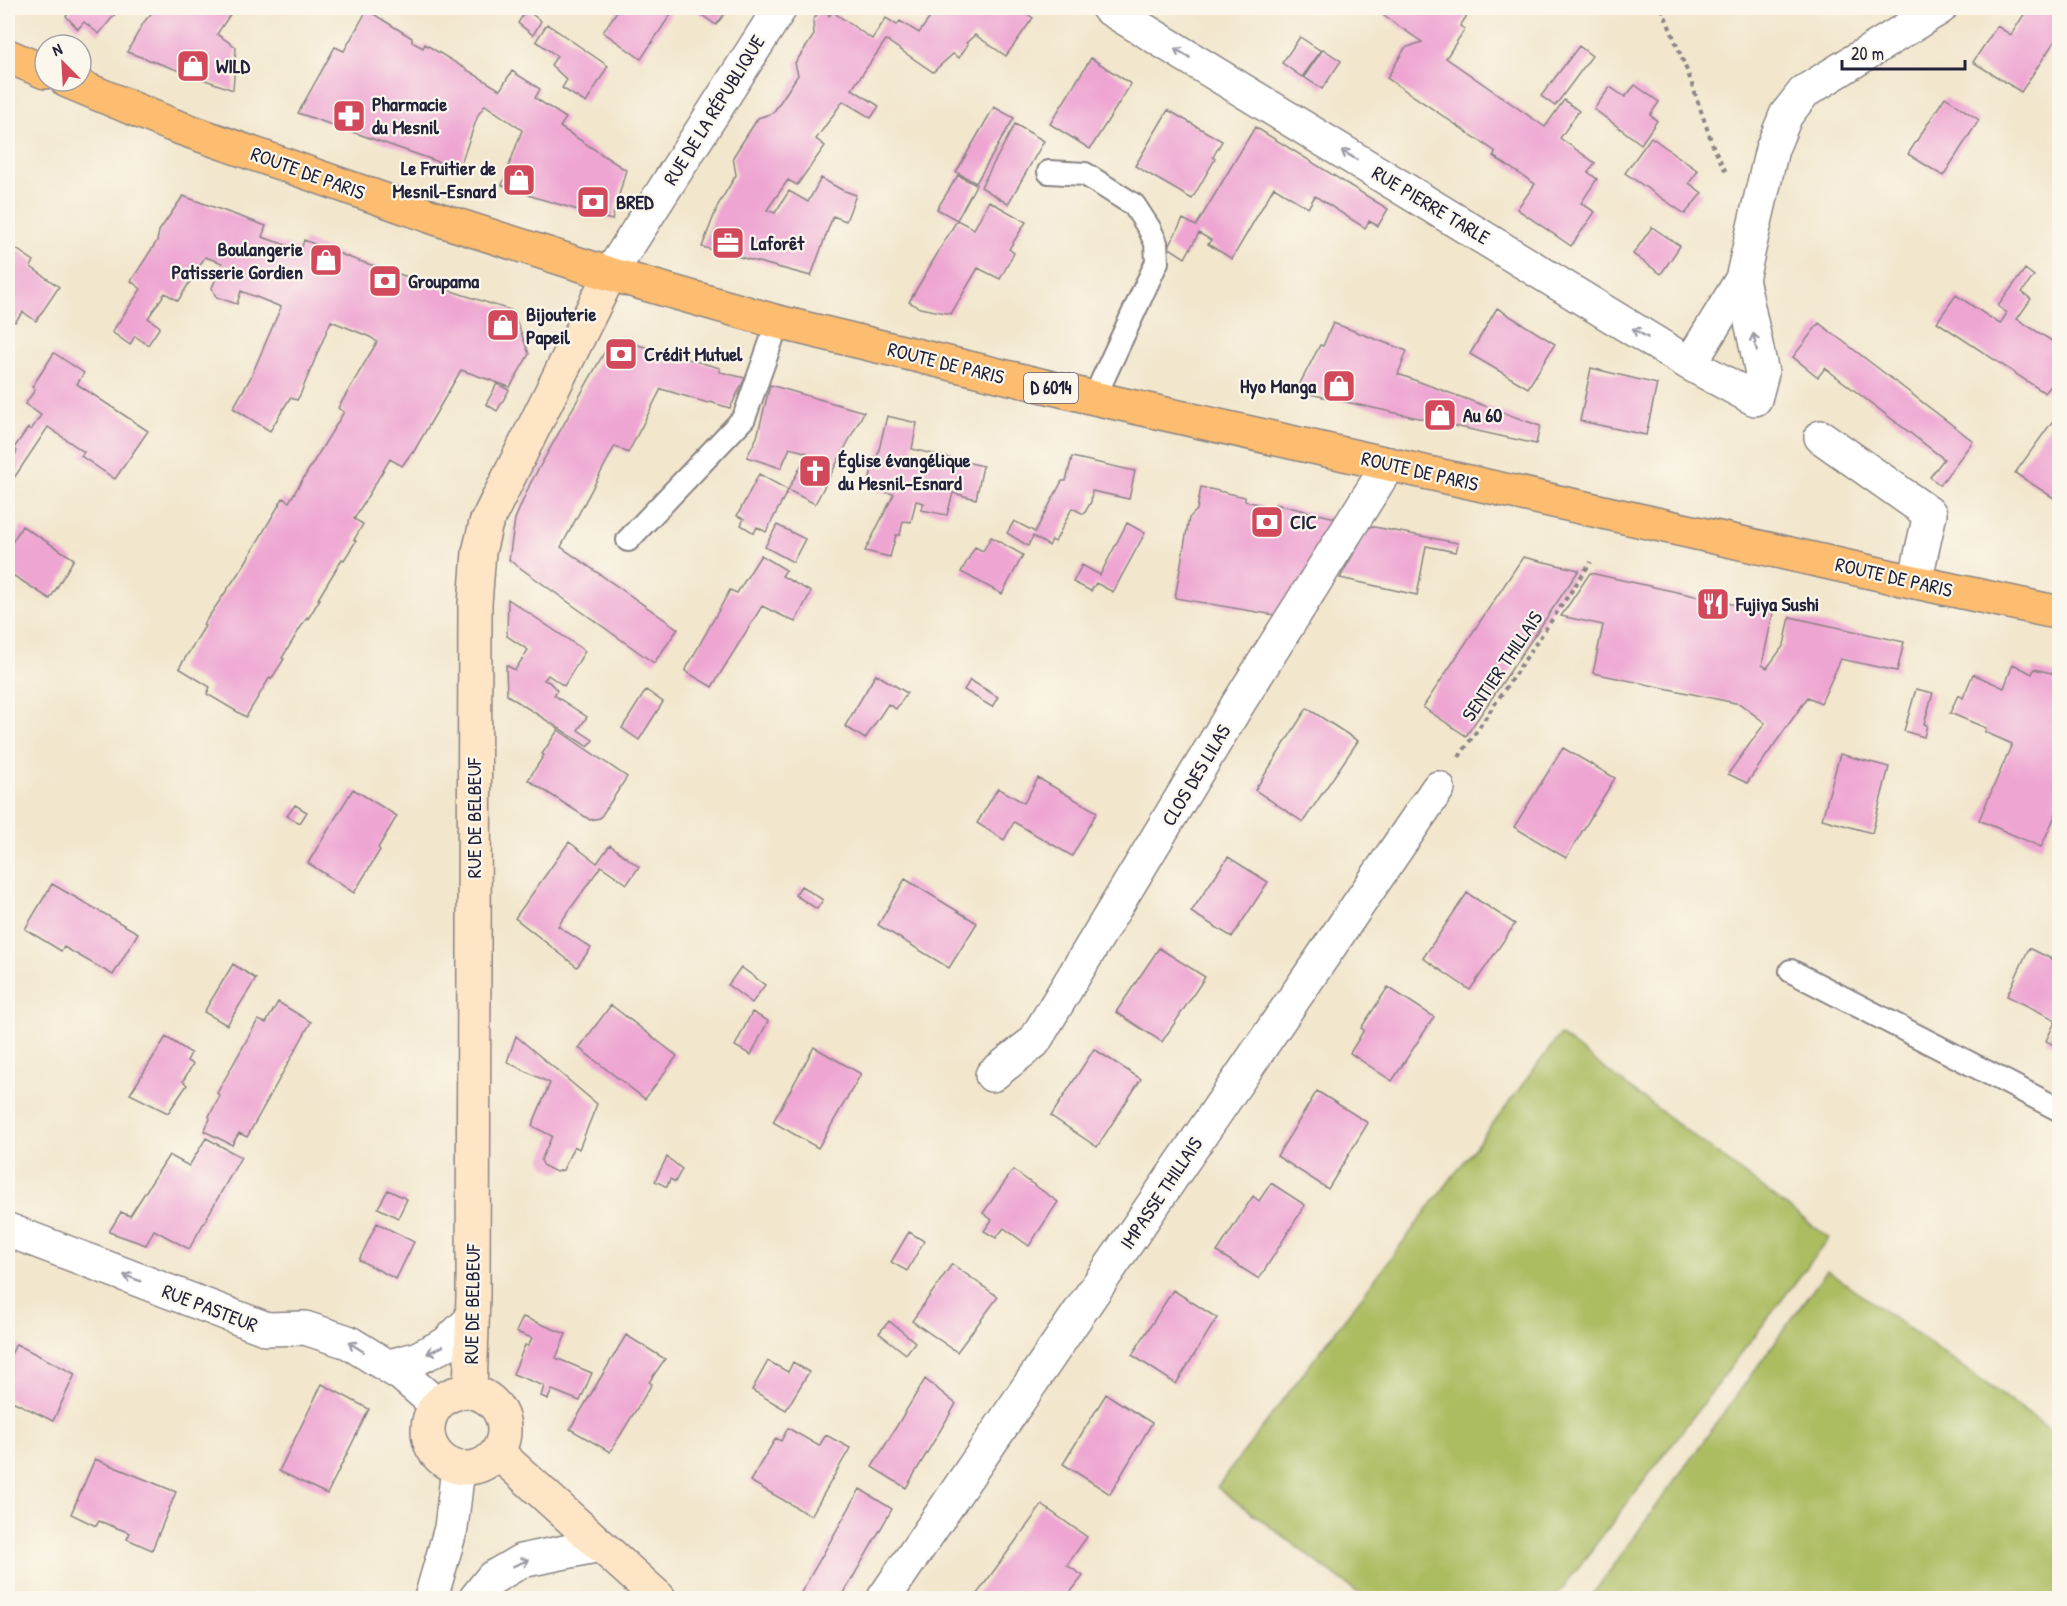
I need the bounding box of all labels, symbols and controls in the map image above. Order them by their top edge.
street label: RUE DE LA RÉPUBLIQUE [657,30,771,190]
north arrow [33,33,93,93]
scale bar [1842,33,1965,71]
text: N [49,37,66,61]
text: 20 m [1851,41,1884,66]
one-way arrow [1174,46,1191,58]
shop icon: WILD [175,48,211,84]
place label: WILD [216,52,250,79]
place label: Pharmacie du Mesnil [372,90,447,140]
pharmacy icon: Pharmacie du Mesnil [331,98,367,134]
street label: ROUTE DE PARIS [248,139,369,206]
one-way arrow [1341,148,1358,160]
place label: Le Fruitier de Mesnil-Esnard [393,154,496,204]
street label: RUE PIERRE TARLE [1367,159,1495,250]
shop icon: Le Fruitier de Mesnil-Esnard [501,162,537,198]
bank icon: BRED [575,184,611,220]
place label: BRED [616,188,654,215]
office icon: Laforêt [710,225,746,261]
place label: Laforêt [751,229,805,256]
place label: Boulangerie Patisserie Gordien [171,235,303,285]
shop icon: Boulangerie Patisserie Gordien [308,242,344,278]
bank icon: Groupama [367,263,403,299]
place label: Groupama [408,267,479,295]
place label: Bijouterie Papeil [526,300,596,351]
shop icon: Bijouterie Papeil [485,307,521,343]
one-way arrow [1632,327,1649,339]
one-way arrow [1749,333,1761,352]
street label: ROUTE DE PARIS [885,335,1007,390]
bank icon: Crédit Mutuel [603,336,639,372]
place label: Crédit Mutuel [644,340,743,367]
shop icon: Hyo Manga [1321,368,1357,404]
place label: Hyo Manga [1240,372,1316,400]
road number: D 6014 [1024,373,1078,403]
shop icon: Au 60 [1422,397,1458,433]
place label: Au 60 [1463,401,1502,428]
street label: ROUTE DE PARIS [1359,444,1481,497]
place label: Église évangélique du Mesnil-Esnard [838,446,971,496]
church icon: Église évangélique du Mesnil-Esnard [797,453,833,489]
bank icon: CIC [1249,504,1285,540]
place label: CIC [1290,508,1317,535]
street label: ROUTE DE PARIS [1833,550,1955,603]
restaurant icon: Fujiya Sushi [1695,586,1731,622]
place label: Fujiya Sushi [1735,590,1819,618]
street label: SENTIER THILLAIS [1455,605,1548,726]
street label: CLOS DES LILAS [1155,719,1236,831]
street label: RUE DE BELBEUF [460,757,487,878]
street label: IMPASSE THILLAIS [1113,1131,1208,1254]
street label: RUE DE BELBEUF [457,1243,486,1364]
one-way arrow [123,1272,142,1283]
street label: RUE PASTEUR [158,1277,262,1338]
one-way arrow [348,1341,365,1353]
one-way arrow [427,1344,445,1356]
one-way arrow [511,1557,529,1568]

